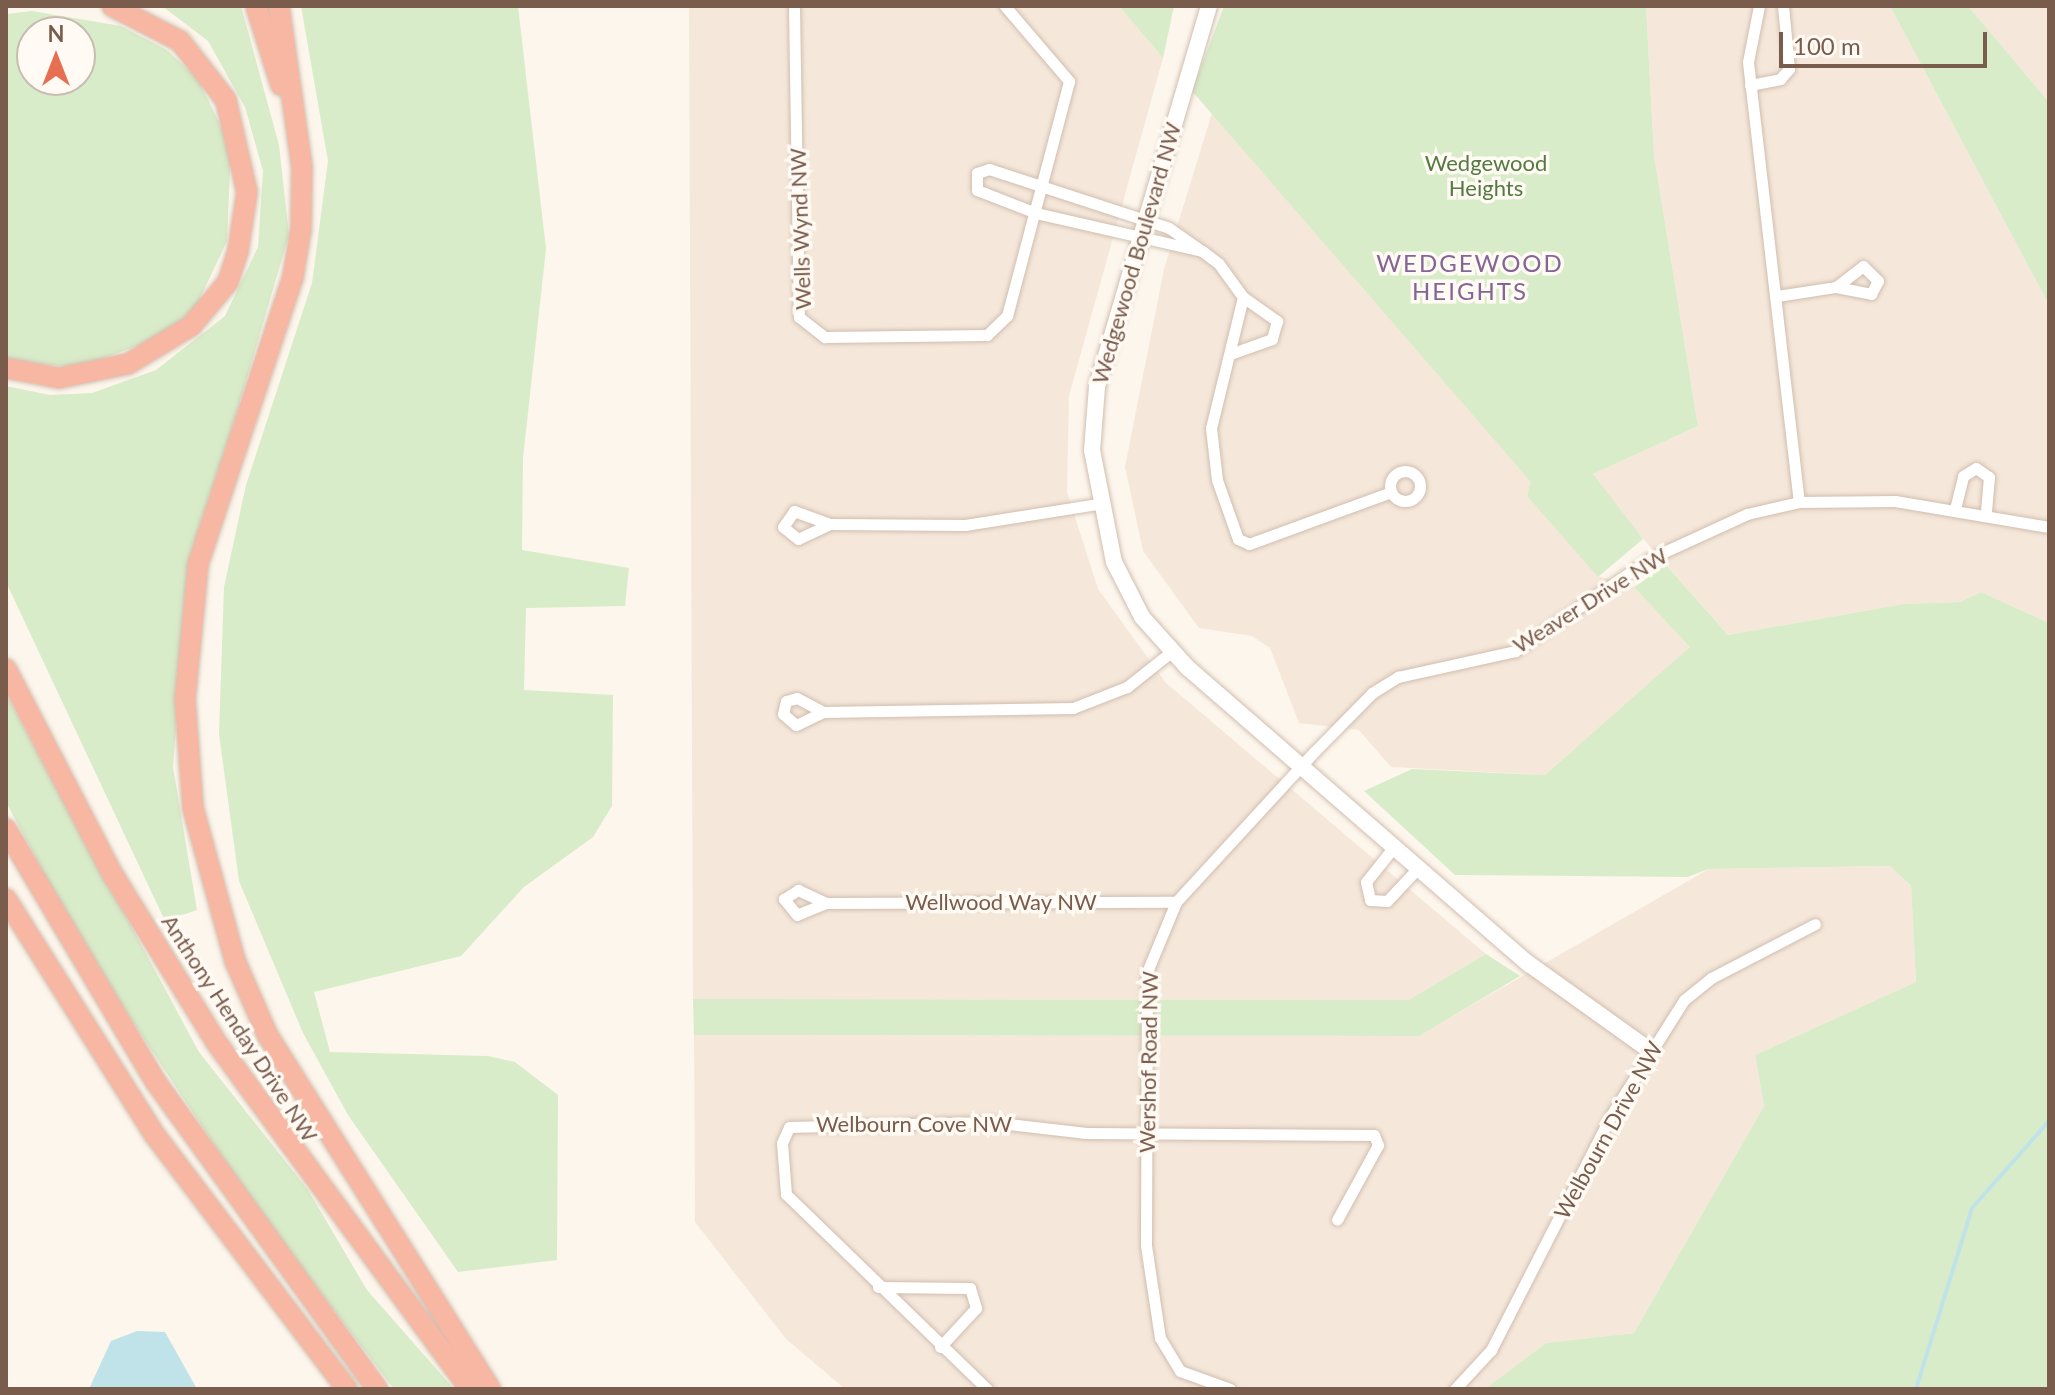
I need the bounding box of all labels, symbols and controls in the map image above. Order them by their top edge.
north arrow [16,16,96,96]
scale bar [1783,16,1991,66]
text: N [48,20,64,47]
text: 100 m [1793,31,1861,60]
street label: Wedgewood Boulevard NW [1086,119,1186,387]
street label: Wells Wynd NW [784,147,816,311]
park label: Wedgewood Heights [1425,149,1547,200]
district label: WEDGEWOOD HEIGHTS [1376,249,1564,305]
street label: Weaver Drive NW [1508,542,1672,658]
street label: Wellwood Way NW [905,889,1097,915]
street label: Anthony Henday Drive NW [156,909,324,1147]
street label: Wershof Road NW [1133,971,1163,1153]
street label: Welbourn Drive NW [1548,1037,1668,1223]
street label: Welbourn Cove NW [816,1111,1012,1137]

